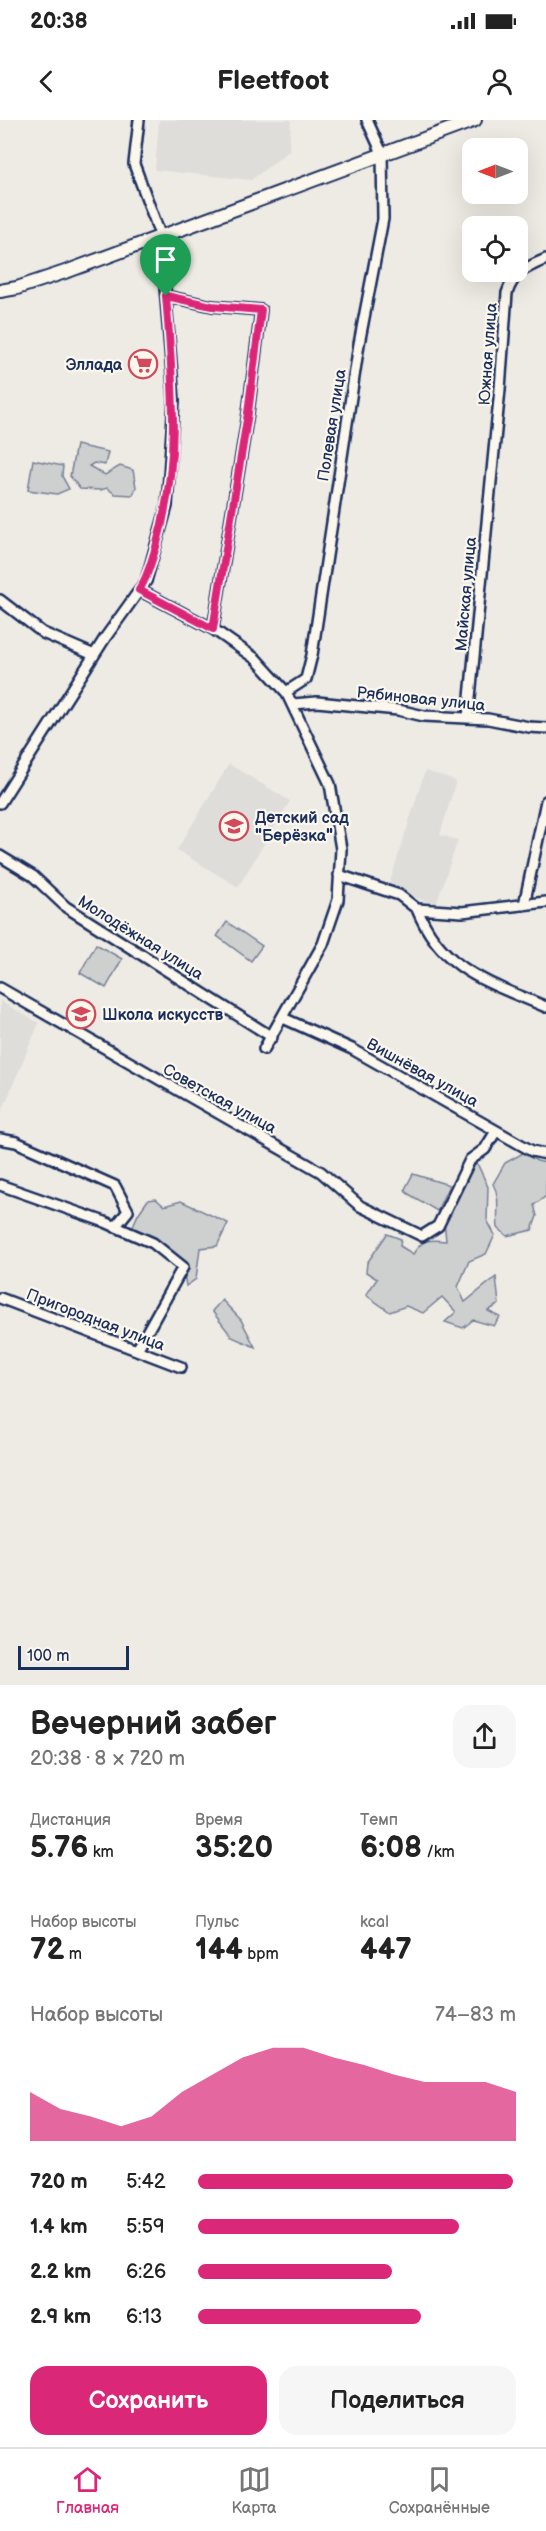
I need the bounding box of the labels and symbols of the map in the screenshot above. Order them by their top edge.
north arrow [462,138,528,204]
pin [140,234,191,296]
street label: Южная улица [475,302,502,406]
supermarket icon: Эллада [127,348,159,380]
place label: Эллада [66,356,123,375]
street label: Полевая улица [314,367,351,483]
street label: Майская улица [452,535,481,652]
street label: Рябиновая улица [356,683,487,716]
place label: Детский сад "Берёзка" [255,809,349,846]
school or university icon: Детский сад "Берёзка" [218,810,250,842]
street label: Молодёжная улица [74,892,207,985]
school or university icon: Школа искусств [65,998,97,1030]
place label: Школа искусств [102,1006,224,1025]
street label: Вишнёвая улица [363,1035,482,1112]
street label: Советская улица [159,1060,280,1139]
street label: Пригородная улица [24,1285,168,1356]
scale bar [18,1643,129,1670]

